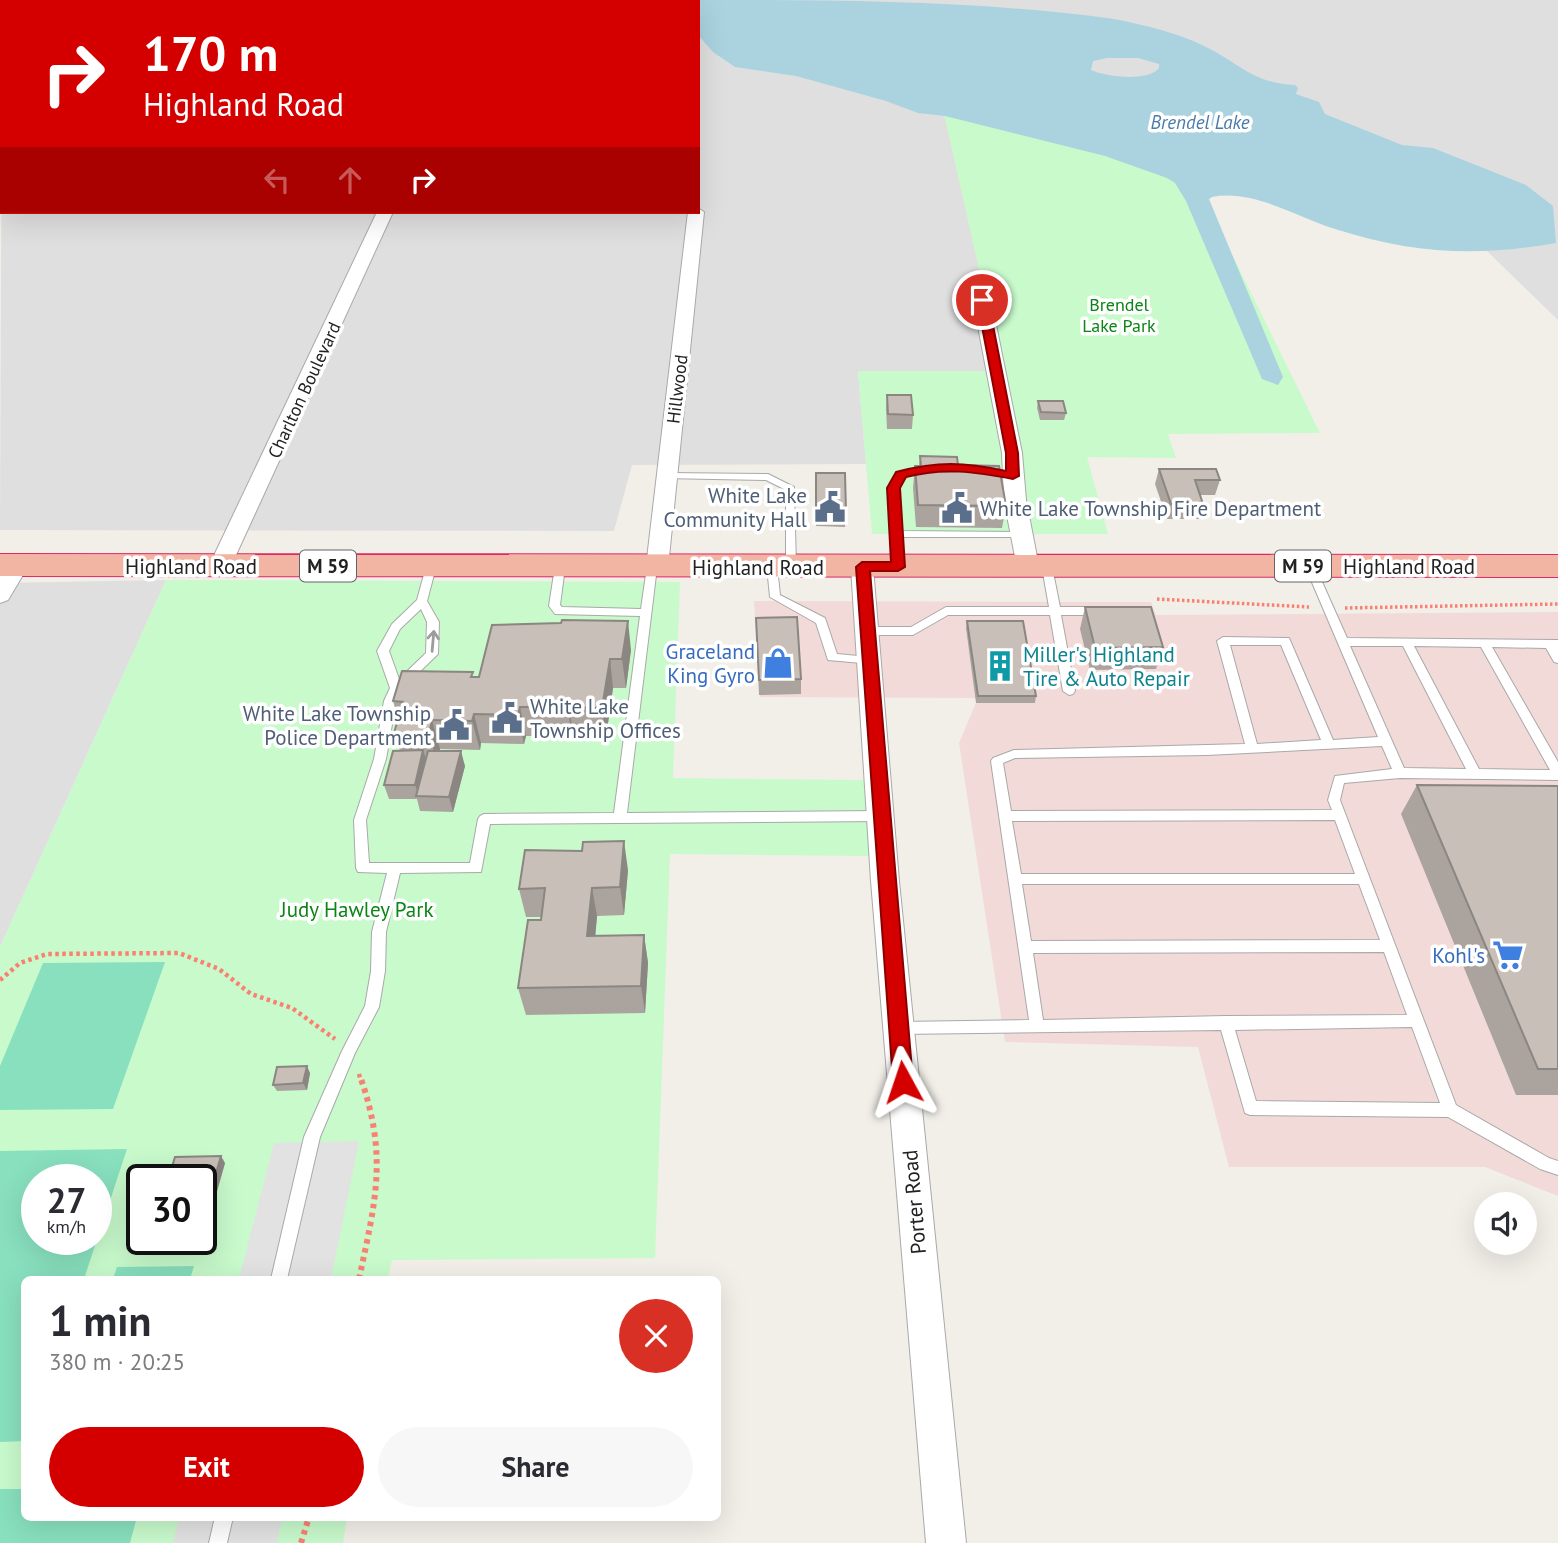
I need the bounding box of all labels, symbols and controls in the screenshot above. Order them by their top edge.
text: 170 m [143,21,278,85]
icon: right [28,28,119,119]
text: Highland Road [143,83,344,125]
water label: Brendel Lake [1151,110,1250,134]
icon: left [258,161,296,199]
icon: ahead [331,161,369,199]
icon: right [404,161,442,199]
pin [952,270,1012,330]
icon: arrive [963,281,1001,319]
park label: Brendel Lake Park [1082,293,1156,337]
street label: Charlton Boulevard [262,318,346,462]
street label: Hillwood [661,353,693,425]
place label: White Lake Community Hall [663,482,807,533]
public building icon: White Lake Community Hall [813,490,847,524]
public building icon: White Lake Township Fire Department [940,491,974,525]
place label: White Lake Township Fire Department [980,495,1321,522]
road number: M 59 [300,551,356,582]
road number: M 59 [1275,551,1331,582]
street label: Highland Road [125,553,257,580]
street label: Highland Road [1343,553,1475,580]
street label: Highland Road [692,554,824,581]
one-way arrow [427,630,440,653]
place label: Graceland King Gyro [666,638,755,689]
place label: Miller's Highland Tire & Auto Repair [1023,641,1190,692]
shop icon: Graceland King Gyro [761,646,795,680]
building icon: Miller's Highland Tire & Auto Repair [983,649,1017,683]
place label: White Lake Township Offices [530,693,681,744]
place label: White Lake Township Police Department [243,700,431,751]
public building icon: White Lake Township Offices [490,701,524,735]
public building icon: White Lake Township Police Department [437,708,471,742]
park label: Judy Hawley Park [280,896,433,923]
supermarket icon: Kohl's [1491,938,1525,972]
place label: Kohl's [1432,942,1485,969]
position arrow [866,1045,940,1119]
street label: Porter Road [896,1149,932,1255]
speed limit sign: 30 [126,1164,217,1255]
text: 27 [47,1177,86,1223]
map controls [1474,1192,1537,1255]
button: sound [1474,1192,1537,1255]
text: km/h [47,1215,86,1238]
text: 1 min [49,1293,151,1348]
button: close [619,1299,693,1373]
text: 380 m · 20:25 [49,1347,185,1376]
button: Exit [49,1427,364,1507]
button: Share [378,1427,693,1507]

